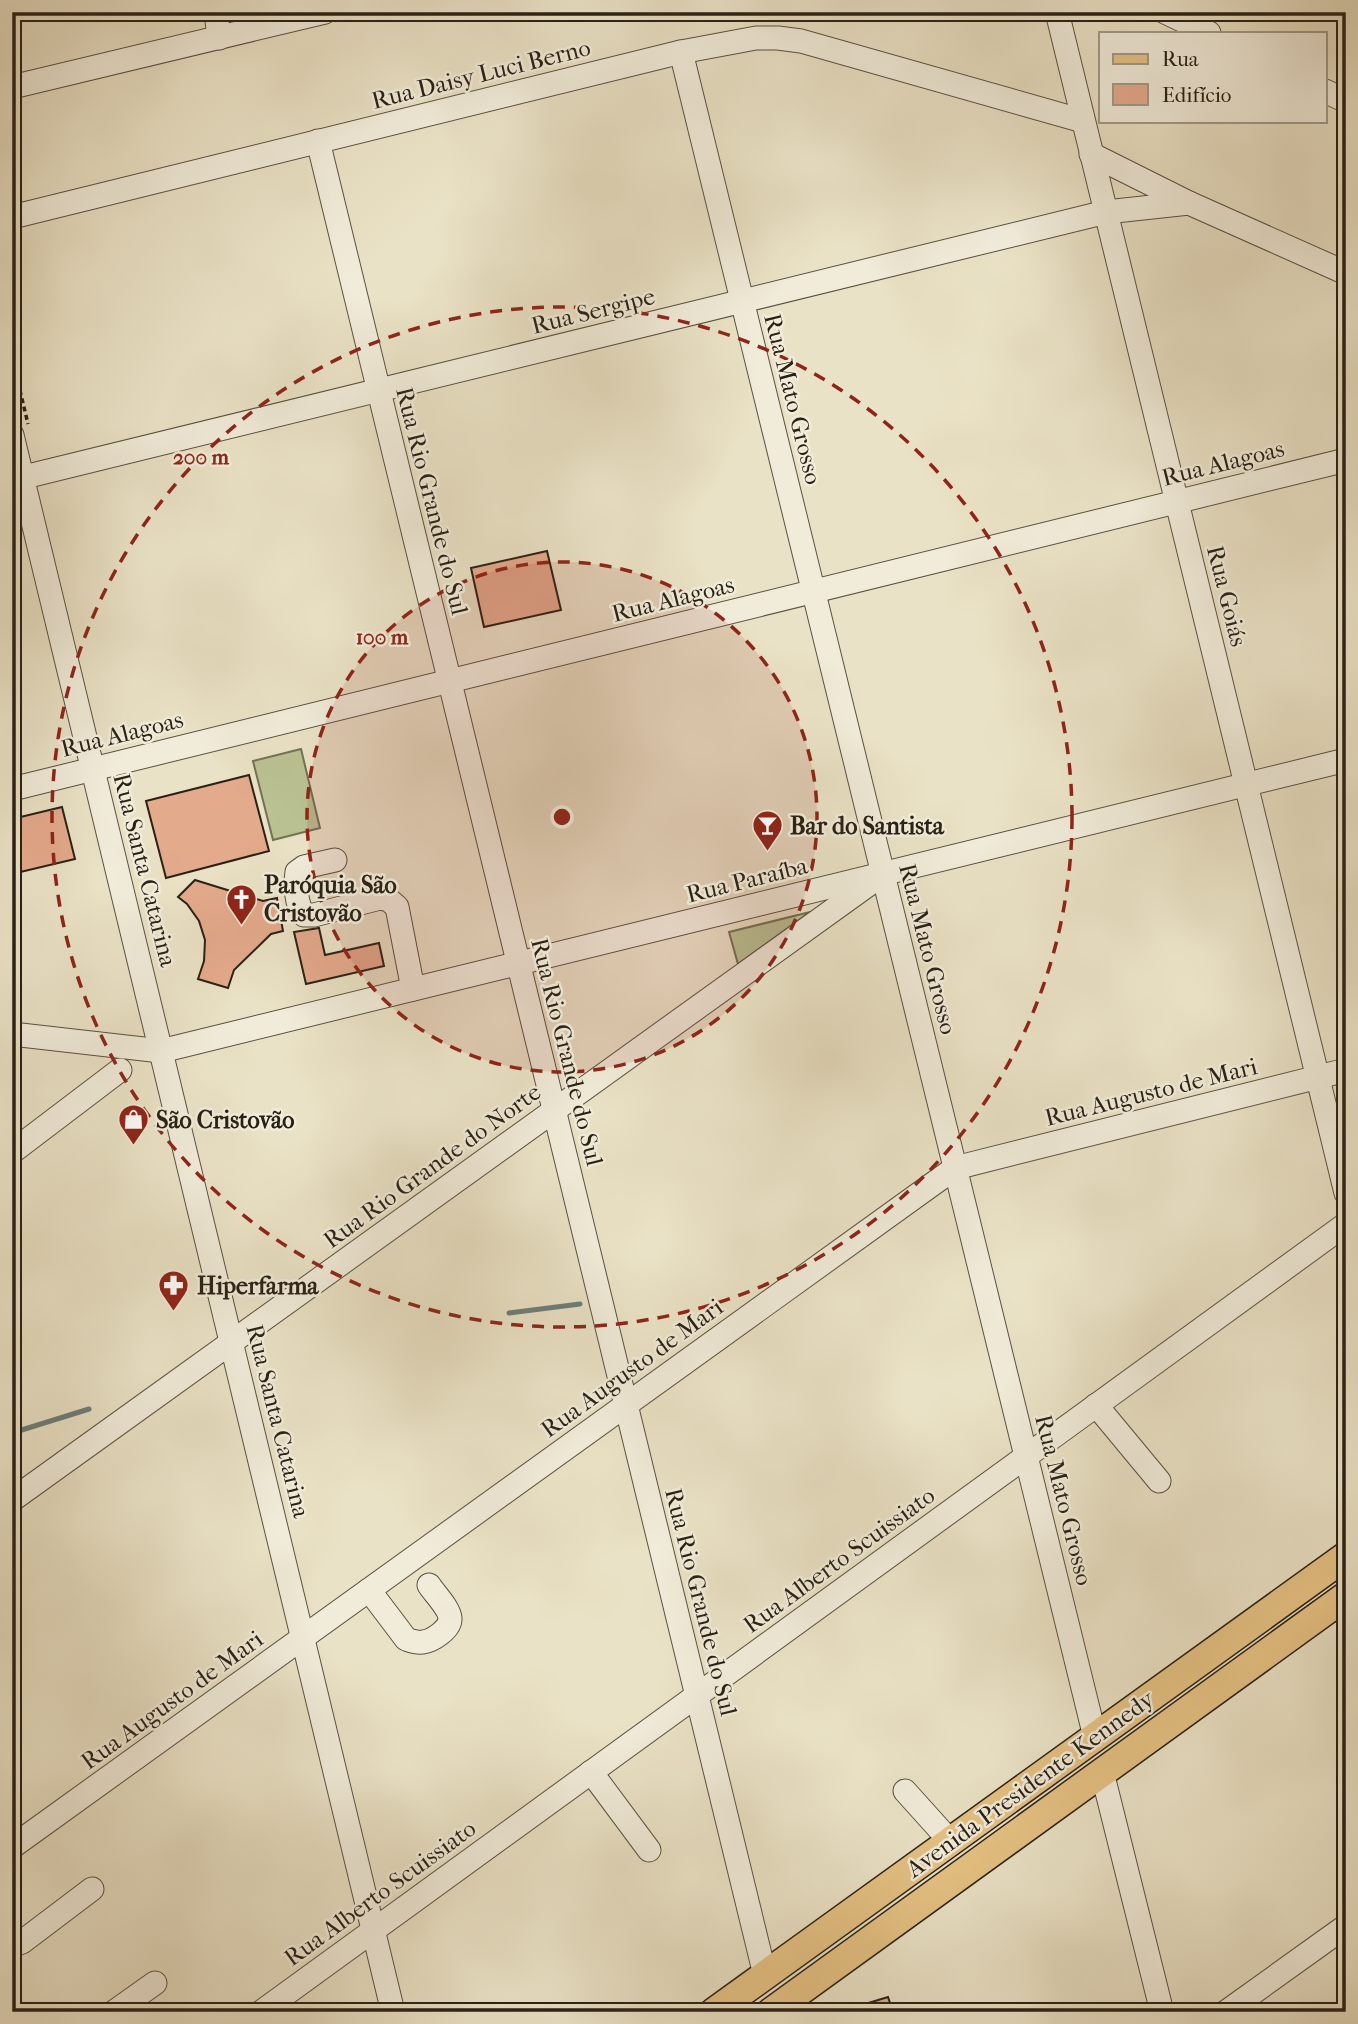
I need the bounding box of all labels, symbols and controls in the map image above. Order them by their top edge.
legend [1099,32,1326,122]
street label: Rua Daisy Luci Berno [369,33,593,115]
text: Rua [1162,47,1199,71]
text: Edifício [1162,83,1231,107]
street label: Rua Sergipe [528,282,658,340]
street label: Rua Mato Grosso [758,311,828,487]
street label: Rua Rio Grande do Sul [390,384,474,618]
street label: Rua Alagoas [1159,434,1287,492]
text: 200 m [173,445,230,469]
street label: Rua Goiás [1201,543,1253,649]
street label: Rua Alagoas [609,570,737,628]
text: 100 m [356,625,409,649]
street label: Rua Alagoas [58,705,186,763]
street label: Rua Santa Catarina [107,770,183,970]
centre of rings [550,805,574,829]
bar icon: Bar do Santista [750,809,784,853]
place label: Bar do Santista [790,812,945,840]
street label: Rua Paraíba [683,851,811,909]
street label: Rua Mato Grosso [893,861,963,1037]
place label: Paróquia São Cristovão [264,871,397,927]
church icon: Paróquia São Cristovão [224,882,258,926]
street label: Rua Rio Grande do Sul [525,935,609,1169]
street label: Rua Augusto de Mari [1042,1052,1260,1132]
street label: Rua Rio Grande do Norte [318,1078,546,1254]
shop icon: São Cristovão [116,1103,150,1147]
place label: São Cristovão [156,1106,294,1134]
pharmacy icon: Hiperfarma [157,1269,191,1313]
place label: Hiperfarma [197,1272,319,1300]
street label: Rua Augusto de Mari [536,1293,728,1443]
street label: Rua Santa Catarina [240,1321,316,1521]
street label: Rua Mato Grosso [1029,1412,1099,1588]
street label: Rua Alberto Scuissiato [738,1481,940,1639]
street label: Rua Rio Grande do Sul [659,1485,743,1719]
street label: Rua Augusto de Mari [76,1625,268,1775]
street label: Avenida Presidente Kennedy [900,1684,1160,1884]
street label: Rua Alberto Scuissiato [279,1814,481,1972]

